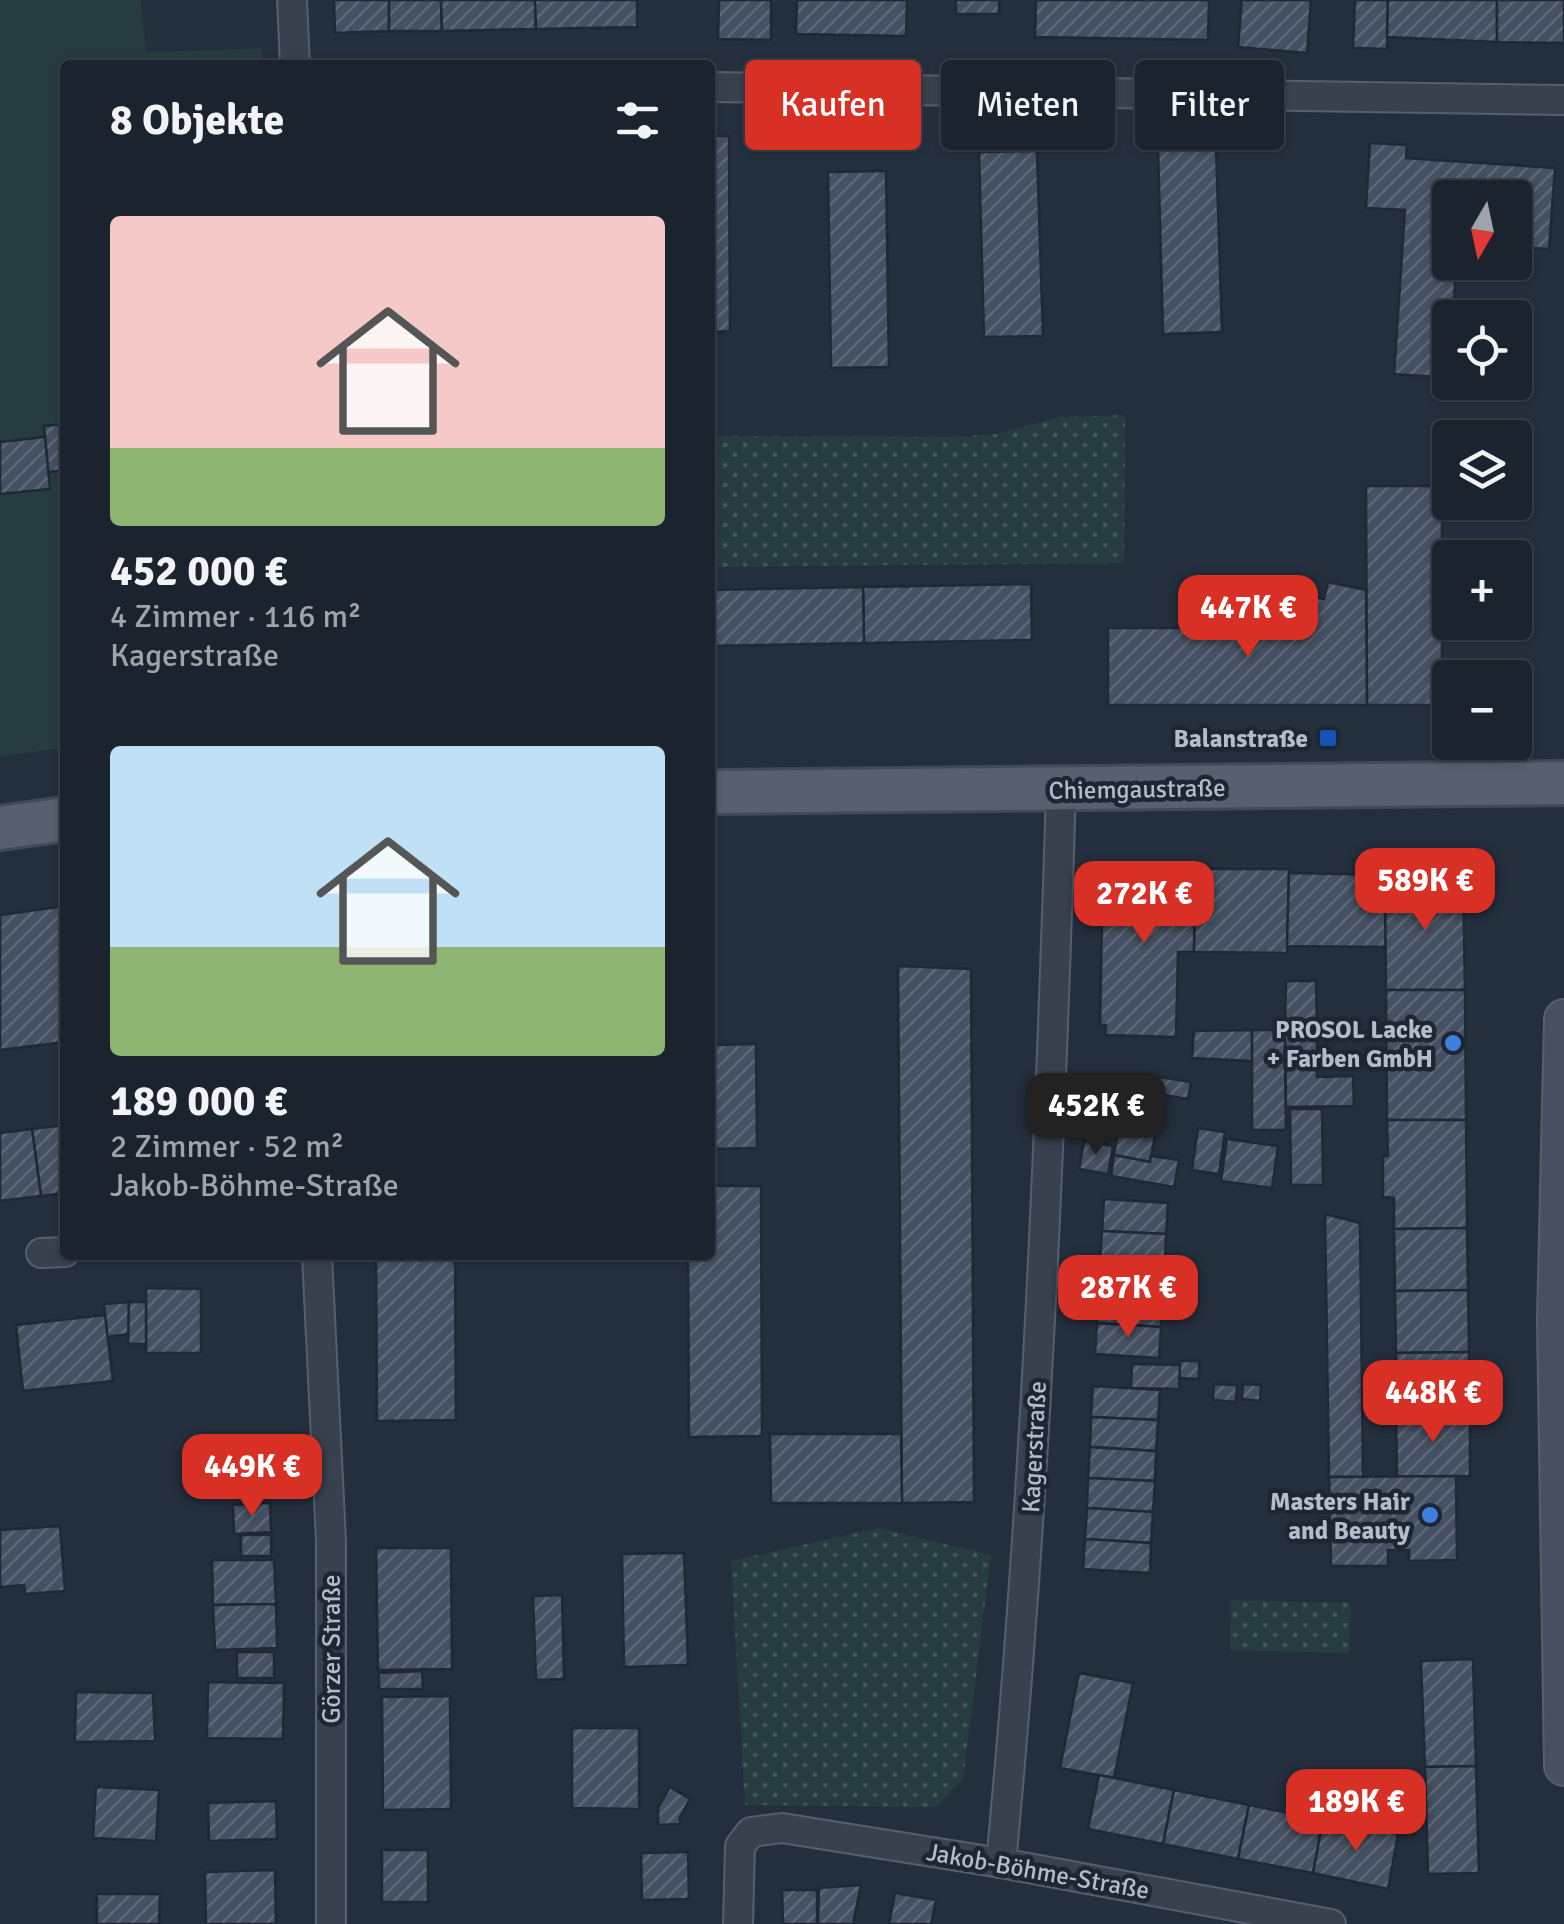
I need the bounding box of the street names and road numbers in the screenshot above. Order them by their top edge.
street label: Chiemgaustraße [1048,772,1226,806]
street label: Kagerstraße [1015,1380,1053,1514]
street label: Görzer Straße [316,1575,347,1724]
street label: Jakob-Böhme-Straße [924,1836,1152,1906]

